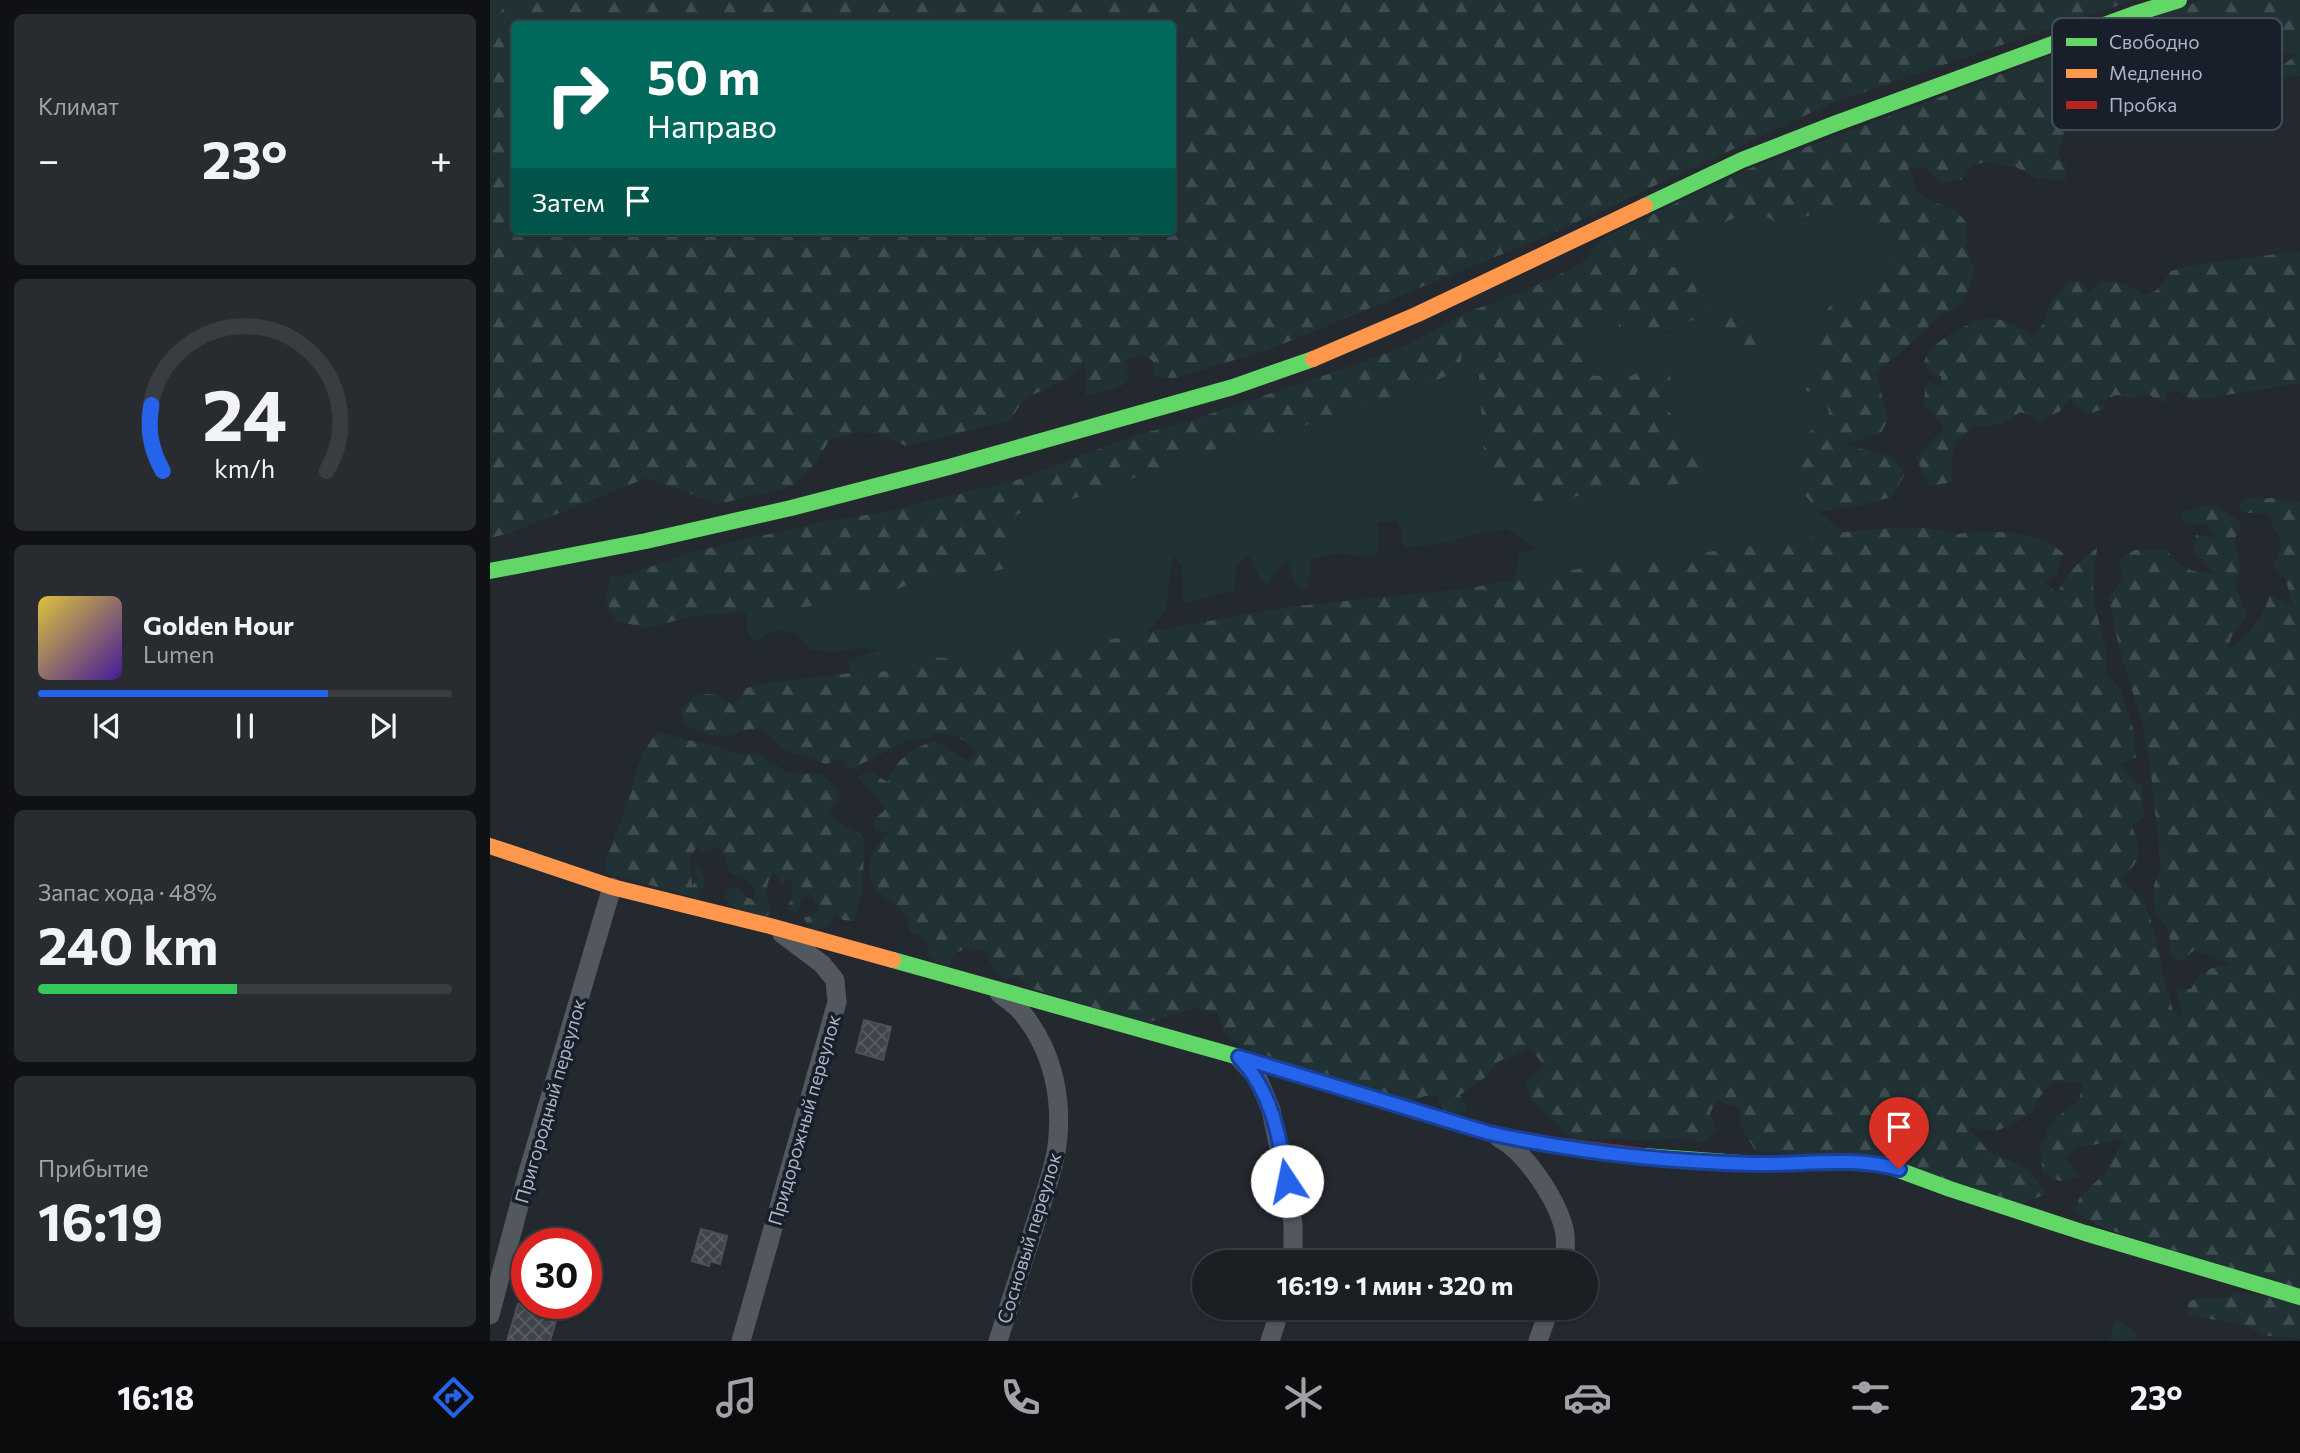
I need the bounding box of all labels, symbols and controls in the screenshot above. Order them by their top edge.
legend [2052,18,2282,130]
text: Свободно [2109,30,2199,53]
text: 50 m [647,45,760,105]
icon: right [532,49,623,140]
text: Медленно [2109,61,2203,84]
text: Климат [38,92,119,120]
text: Пробка [2109,93,2177,116]
text: Направо [647,105,777,145]
text: 23° [202,126,288,190]
text: − [38,135,60,182]
text: + [430,135,452,182]
icon: arrive [619,182,657,220]
text: Затем [532,186,605,217]
text: 24 [202,368,288,457]
text: km/h [215,453,275,483]
text: Golden Hour [143,609,294,640]
text: Lumen [143,640,214,668]
icon: previous [88,707,126,745]
icon: pause [226,707,264,745]
icon: next [364,707,402,745]
text: Запас хода · 48% [38,878,217,906]
text: 240 km [38,912,218,976]
street label: Пригородный переулок [509,996,590,1206]
street label: Придорожный переулок [762,1012,845,1228]
pin [1869,1097,1929,1169]
icon: arrive [1880,1108,1918,1146]
position arrow [1250,1144,1324,1218]
street label: Сосновый переулок [992,1149,1066,1326]
text: Прибытие [38,1154,149,1182]
text: 16:19 [38,1188,163,1252]
speed limit sign: 30 [511,1228,602,1319]
text: 16:19 · 1 мин · 320 m [1277,1269,1513,1300]
icon: directions [429,1373,478,1422]
icon: music [712,1373,761,1422]
icon: phone [996,1373,1045,1422]
icon: climate [1279,1373,1328,1422]
icon: car [1563,1373,1612,1422]
icon: filters [1846,1373,1895,1422]
text: 16:18 [117,1377,194,1417]
text: 23° [2130,1377,2183,1417]

